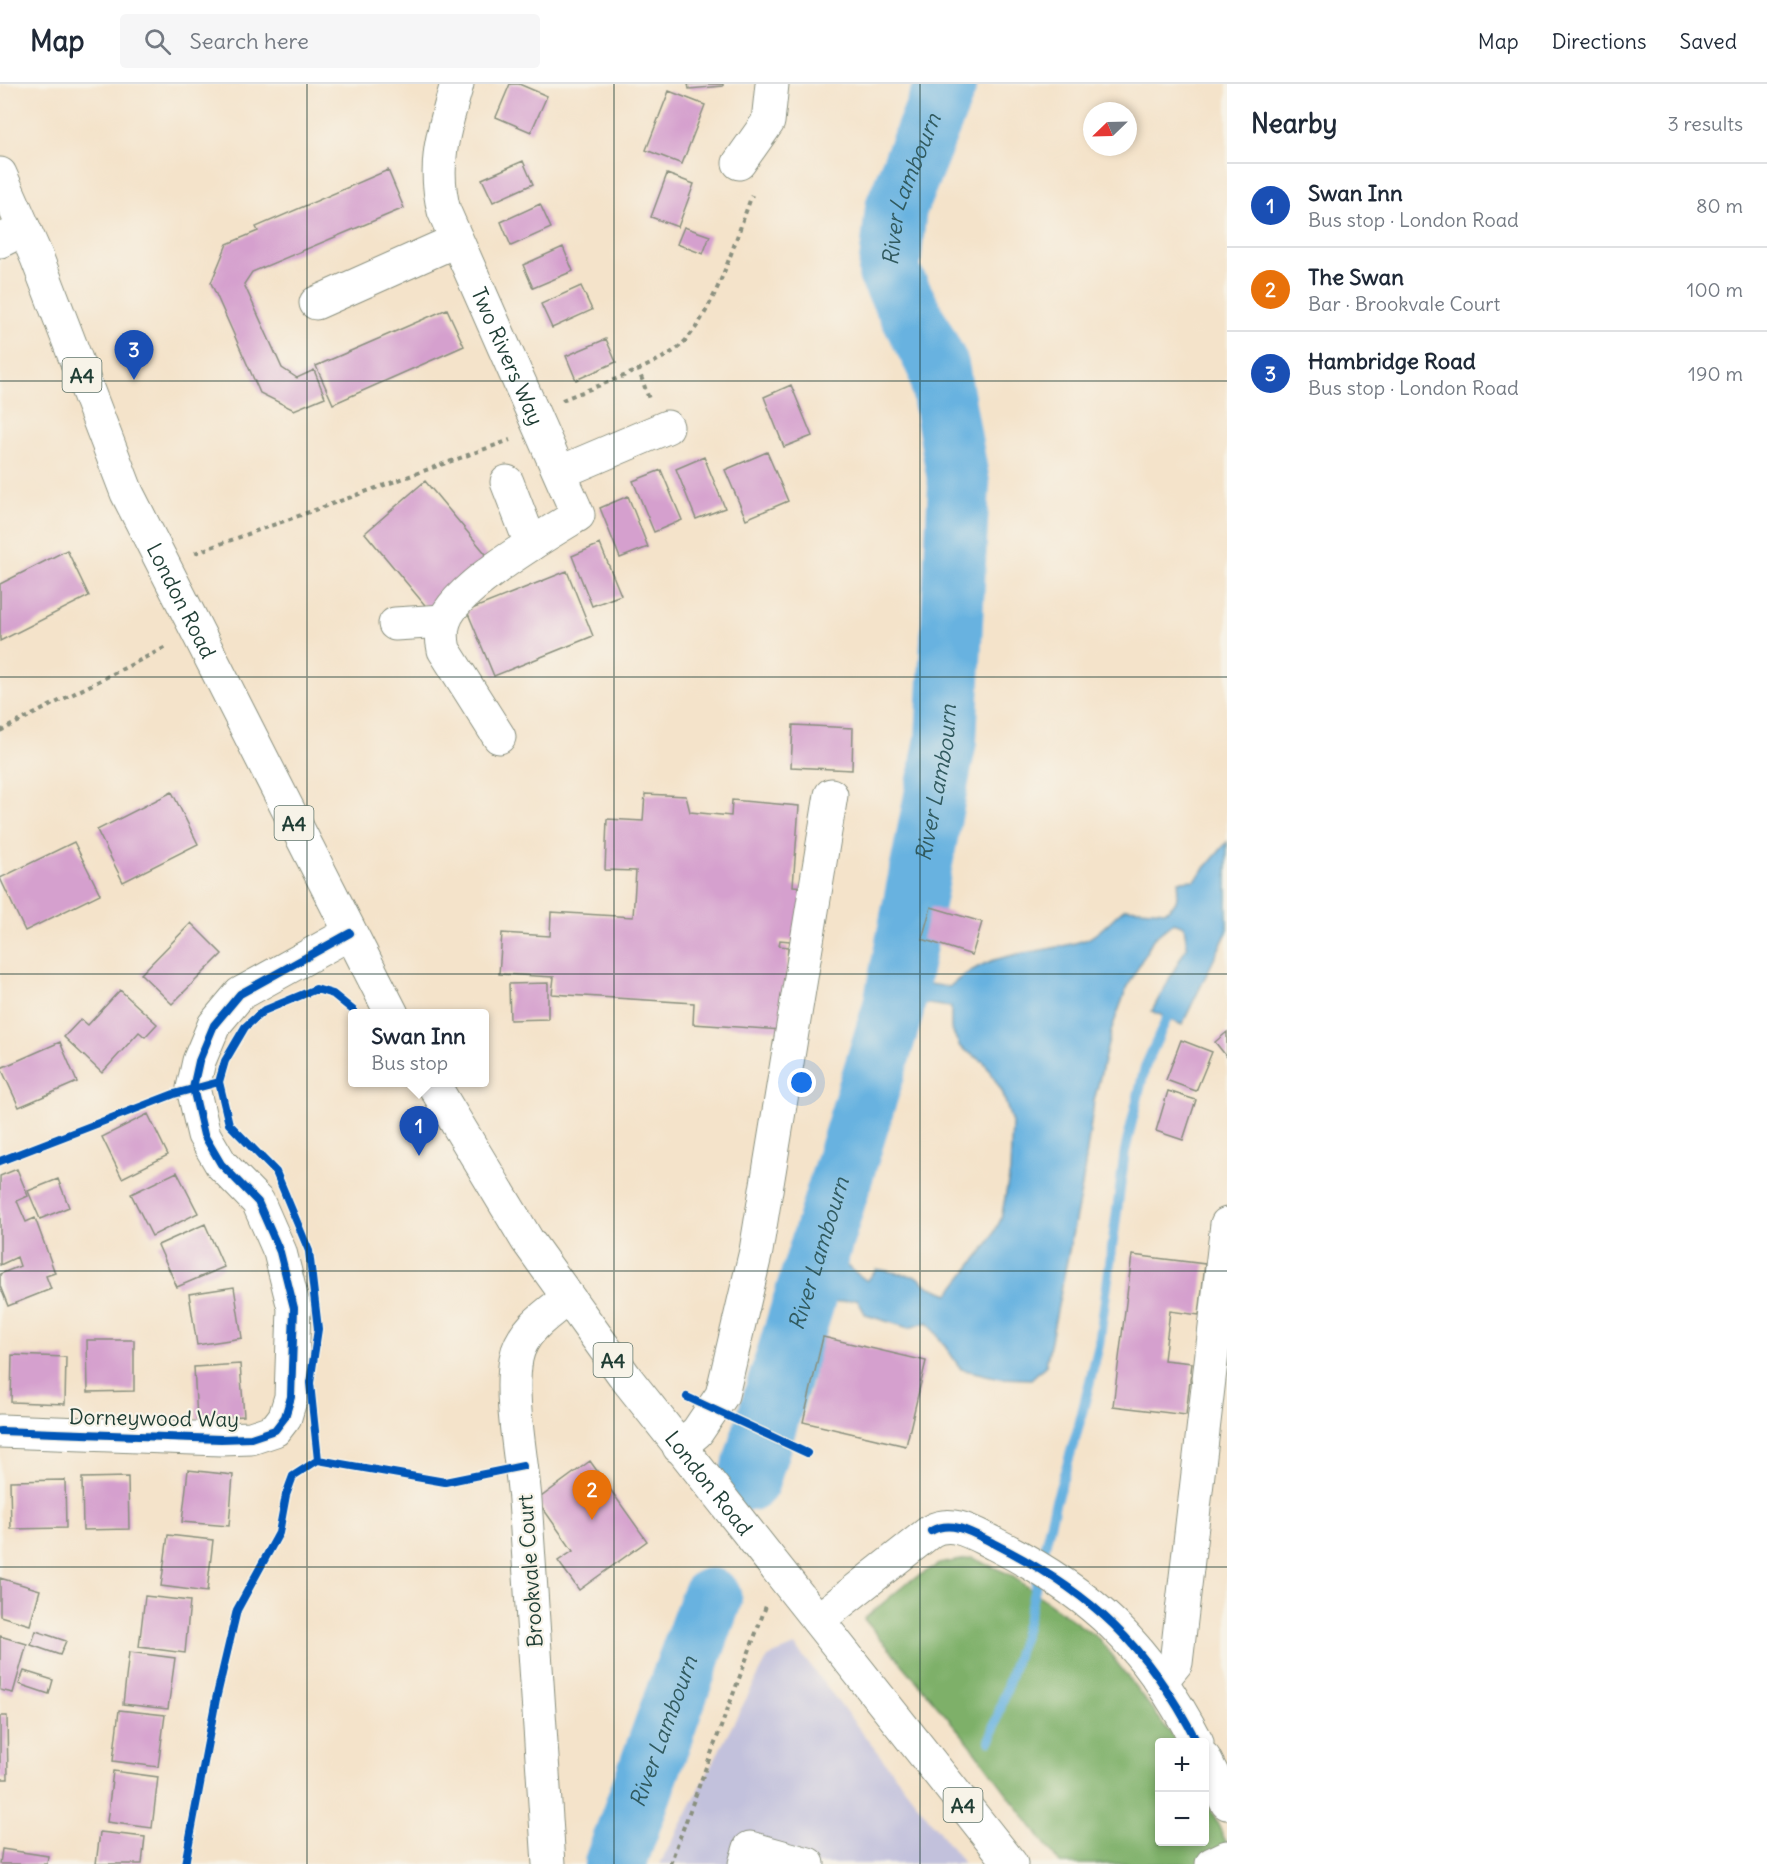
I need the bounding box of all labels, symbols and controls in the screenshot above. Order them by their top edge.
search box [120,14,540,68]
text: Map [30,23,84,59]
icon: search [141,25,174,58]
text: Search here [189,27,309,55]
text: Map [1478,28,1519,55]
text: Directions [1552,28,1646,55]
text: Saved [1679,28,1737,55]
north arrow [1083,102,1137,156]
text: Nearby [1251,107,1337,140]
water label: River Lambourn [876,108,947,267]
text: 3 results [1667,111,1743,136]
text: Swan Inn [1308,179,1403,207]
text: 1 [1267,193,1274,218]
text: 80 m [1696,193,1743,218]
text: Bus stop · London Road [1308,207,1519,232]
text: The Swan [1308,263,1404,291]
text: 2 [1265,277,1276,302]
text: 100 m [1686,277,1743,302]
street label: Two Rivers Way [466,283,550,429]
text: Bar · Brookvale Court [1308,291,1500,316]
pin: 3 [114,330,154,380]
text: Hambridge Road [1308,347,1476,375]
road number: A4 [62,358,101,392]
text: 3 [1265,361,1276,386]
text: 190 m [1688,361,1743,386]
text: Bus stop · London Road [1308,375,1519,400]
street label: London Road [141,538,222,663]
water label: River Lambourn [909,703,962,863]
road number: A4 [274,806,314,840]
popup [348,1009,489,1087]
text: Swan Inn [371,1022,466,1050]
text: Bus stop [371,1050,448,1075]
your location [787,1068,816,1097]
pin: 1 [400,1106,438,1156]
water label: River Lambourn [782,1172,855,1333]
road number: A4 [594,1343,632,1377]
street label: Dorneywood Way [69,1403,239,1433]
street label: London Road [659,1425,759,1541]
pin: 2 [572,1470,612,1520]
street label: Brookvale Court [511,1494,549,1648]
water label: River Lambourn [623,1651,704,1811]
map controls [1155,1738,1209,1846]
button: + [1155,1738,1209,1792]
road number: A4 [944,1788,982,1822]
button: − [1155,1792,1209,1846]

